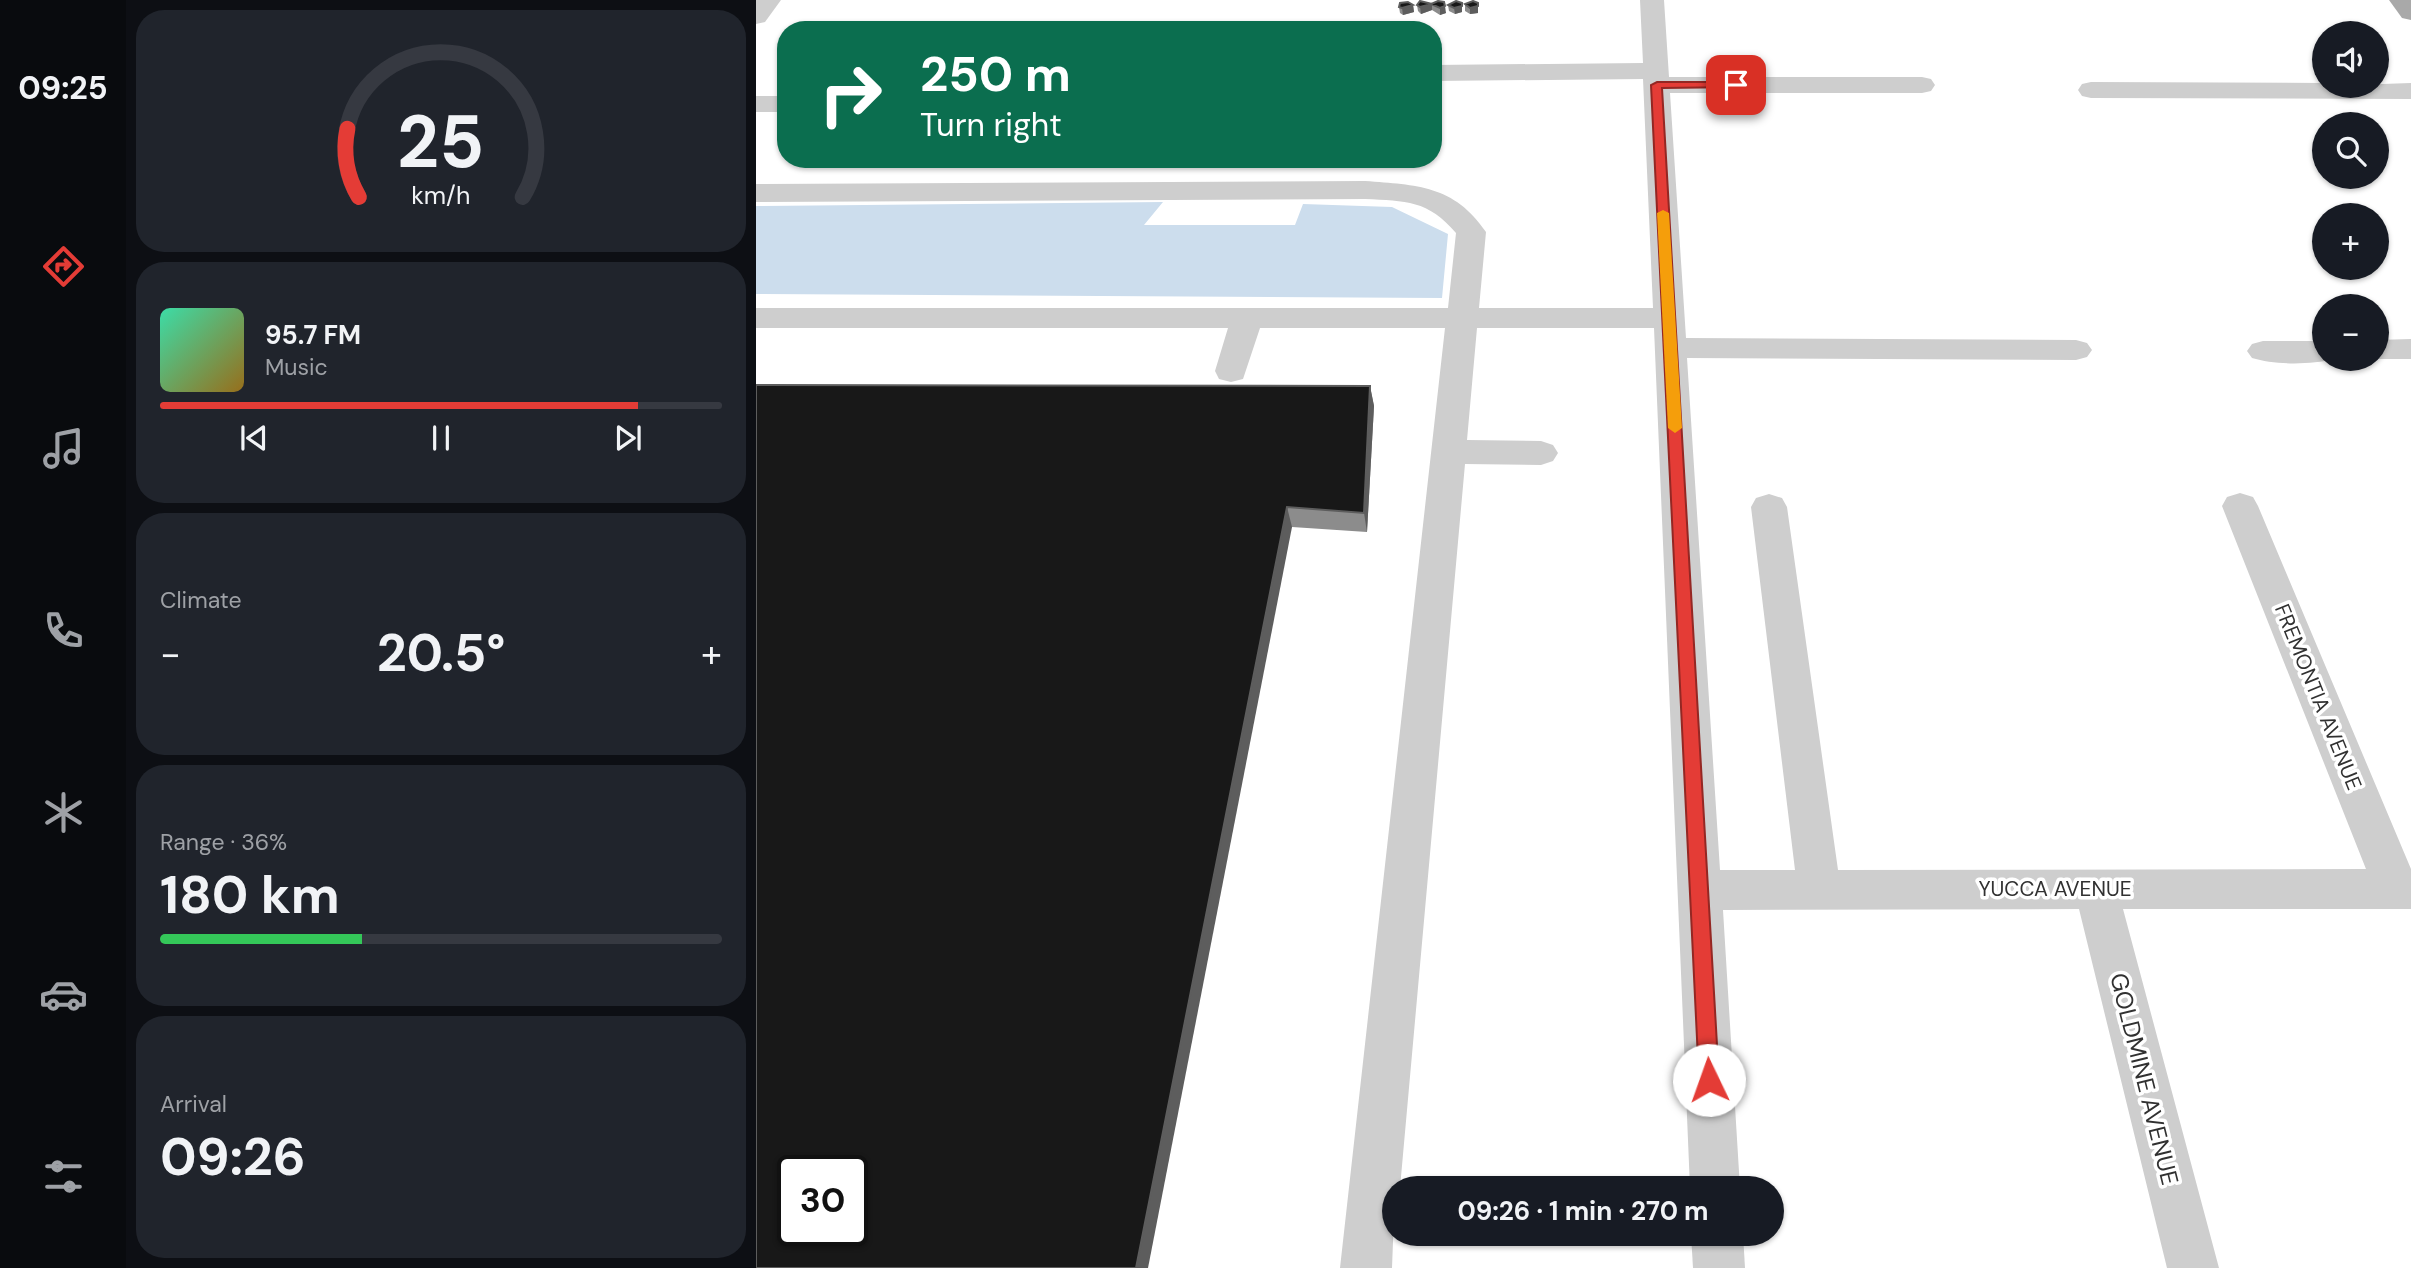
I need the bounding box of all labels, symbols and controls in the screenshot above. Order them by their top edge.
map controls [2312,21,2389,371]
button: sound [2312,21,2389,98]
text: 250 m [920,42,1071,106]
icon: right [805,49,896,140]
pin [1706,55,1766,115]
icon: arrive [1717,66,1755,104]
text: 09:25 [18,67,108,109]
text: 25 [397,95,485,190]
text: Turn right [920,104,1062,146]
button: search [2312,112,2389,189]
text: km/h [411,179,471,212]
button: + [2312,203,2389,280]
icon: directions [39,242,88,291]
button: − [2312,294,2389,371]
text: 95.7 FM [265,318,361,352]
text: Music [265,352,328,382]
icon: previous [235,419,273,457]
icon: pause [422,419,460,457]
icon: next [609,419,647,457]
icon: music [39,424,88,473]
text: Climate [160,585,242,615]
street label: FREMONTIA AVENUE [2268,600,2368,794]
icon: phone [39,606,88,655]
text: 20.5° [377,619,505,687]
text: − [160,629,181,679]
text: + [701,629,722,679]
icon: climate [39,788,88,837]
text: Range · 36% [160,827,287,857]
text: 180 km [160,861,340,929]
street label: YUCCA AVENUE [1978,875,2132,903]
icon: car [39,970,88,1019]
street label: GOLDMINE AVENUE [2103,970,2186,1188]
position arrow [1672,1043,1746,1117]
text: Arrival [160,1089,227,1119]
text: 09:26 [160,1123,306,1191]
icon: filters [39,1152,88,1201]
speed limit sign: 30 [777,1155,868,1246]
text: 09:26 · 1 min · 270 m [1457,1194,1709,1228]

